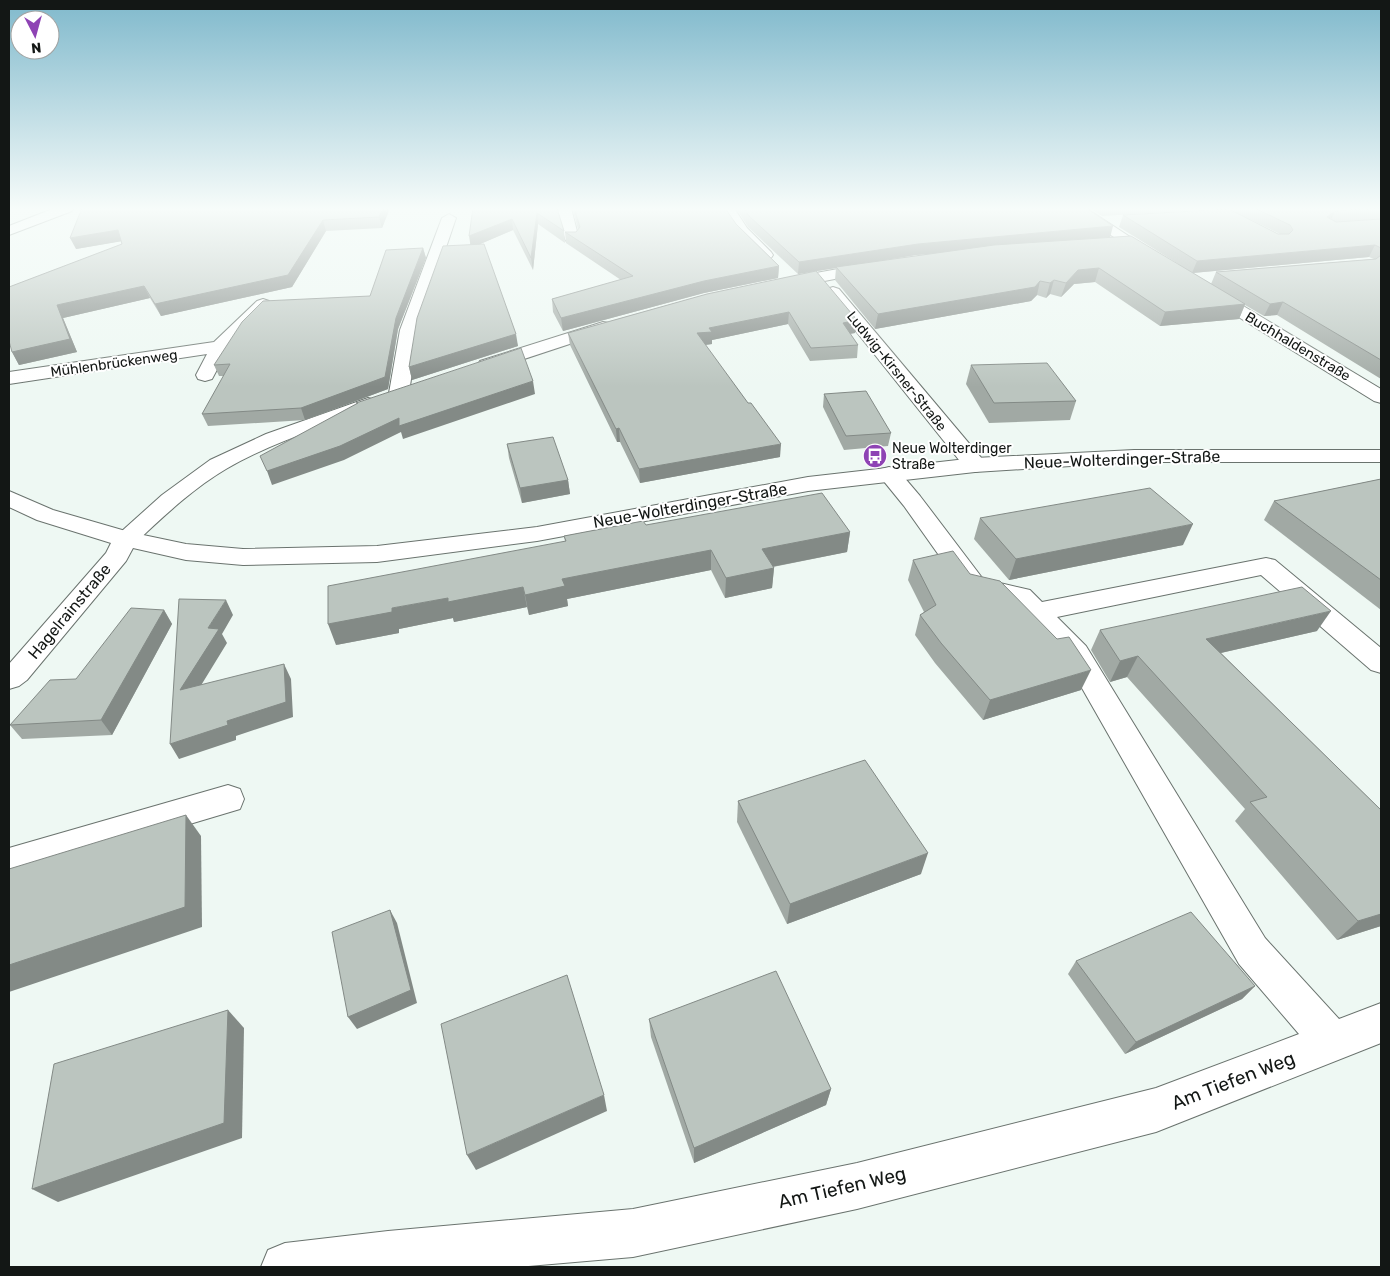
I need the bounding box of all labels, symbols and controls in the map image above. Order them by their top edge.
north arrow [10,10,60,60]
text: N [30,38,42,56]
street label: Ludwig-Kirsner-Straße [843,308,950,435]
street label: Buchhaldenstraße [1242,308,1354,385]
street label: Mühlenbrückenweg [50,346,179,381]
place label: Neue Wolterdinger Straße [892,440,1012,473]
bus stop icon: Neue Wolterdinger Straße [862,443,888,469]
street label: Neue-Wolterdinger-Straße [1023,447,1221,472]
street label: Neue-Wolterdinger-Straße [592,479,789,532]
street label: Hagelrainstraße [24,560,115,663]
street label: Am Tiefen Weg [1168,1046,1298,1115]
street label: Am Tiefen Weg [776,1162,908,1213]

